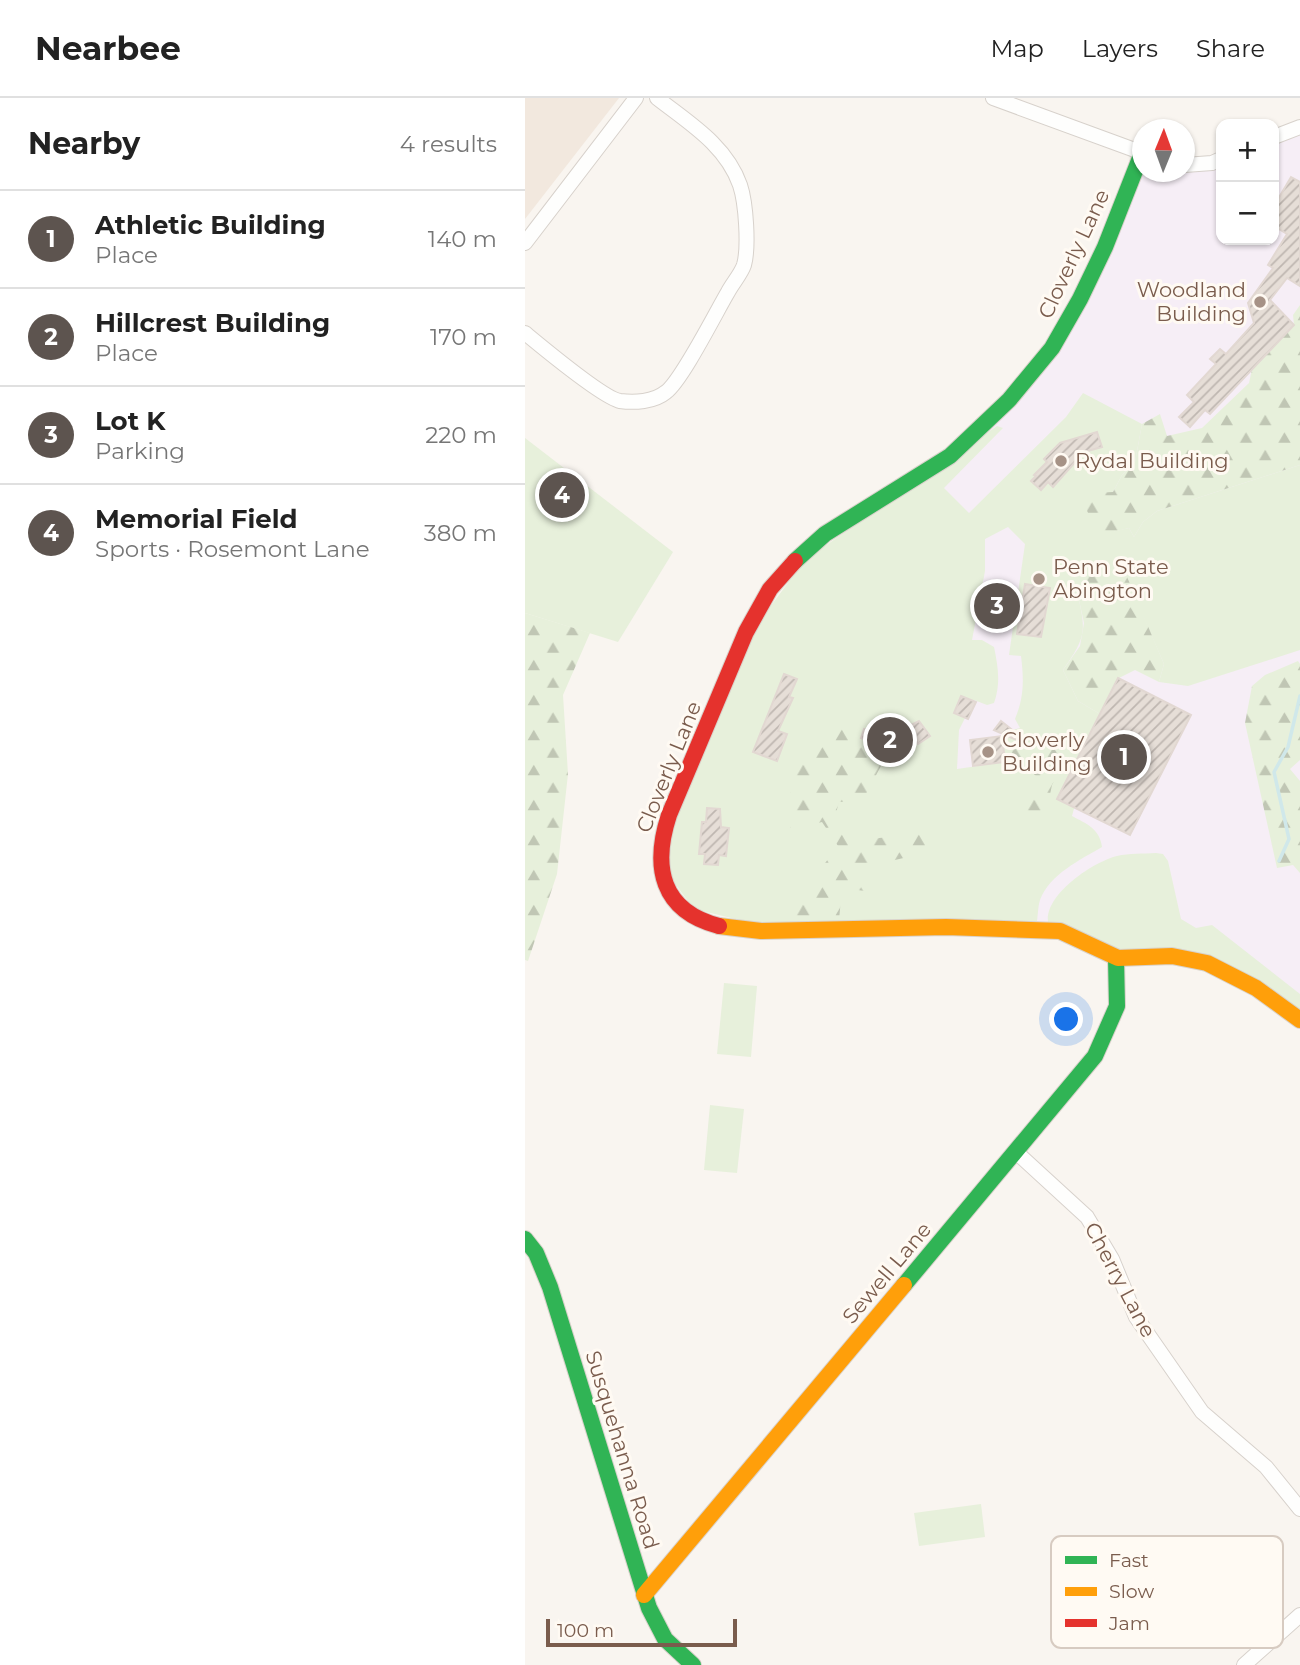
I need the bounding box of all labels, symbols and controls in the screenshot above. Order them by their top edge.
text: Nearbee [35,28,181,68]
text: Map [990,34,1044,63]
text: Layers [1082,34,1158,63]
text: Share [1196,34,1265,63]
north arrow [1132,119,1195,182]
map controls [1216,119,1279,245]
button: + [1216,119,1279,182]
text: Nearby [28,125,140,162]
text: 4 results [400,130,497,158]
button: − [1216,182,1279,245]
street label: Cloverly Lane [1033,185,1114,322]
text: Athletic Building [95,209,326,241]
text: 1 [46,225,56,253]
text: 140 m [428,225,497,253]
text: Place [95,241,158,269]
place label: Woodland Building [1137,277,1246,326]
marker: Woodland Building [1252,294,1268,310]
text: Hillcrest Building [95,307,330,339]
text: 2 [44,323,58,351]
text: 170 m [430,323,497,351]
text: Place [95,339,158,367]
text: Lot K [95,405,166,437]
text: 3 [44,421,58,449]
text: 220 m [425,421,497,449]
text: Parking [95,437,185,465]
place label: Rydal Building [1075,448,1229,473]
marker: Rydal Building [1053,453,1069,469]
pin: 4 [539,469,585,521]
text: Memorial Field [95,503,297,535]
text: 4 [43,519,59,547]
text: 380 m [424,519,497,547]
text: Sports · Rosemont Lane [95,535,370,563]
place label: Penn State Abington [1053,554,1169,603]
marker: Penn State Abington [1031,571,1047,587]
pin: 3 [974,580,1020,632]
street label: Cloverly Lane [631,697,706,836]
pin: 2 [867,714,913,766]
place label: Cloverly Building [1002,727,1092,776]
pin: 1 [1101,731,1147,783]
marker: Cloverly Building [980,744,996,760]
your location [1049,1002,1083,1036]
street label: Sewell Lane [837,1217,936,1328]
street label: Cherry Lane [1080,1218,1161,1342]
street label: Susquehanna Road [580,1348,665,1552]
legend [1051,1536,1283,1648]
text: Fast [1109,1549,1149,1572]
text: Slow [1109,1580,1154,1603]
text: Jam [1108,1612,1150,1635]
scale bar [546,1616,737,1648]
text: 100 m [557,1619,614,1642]

